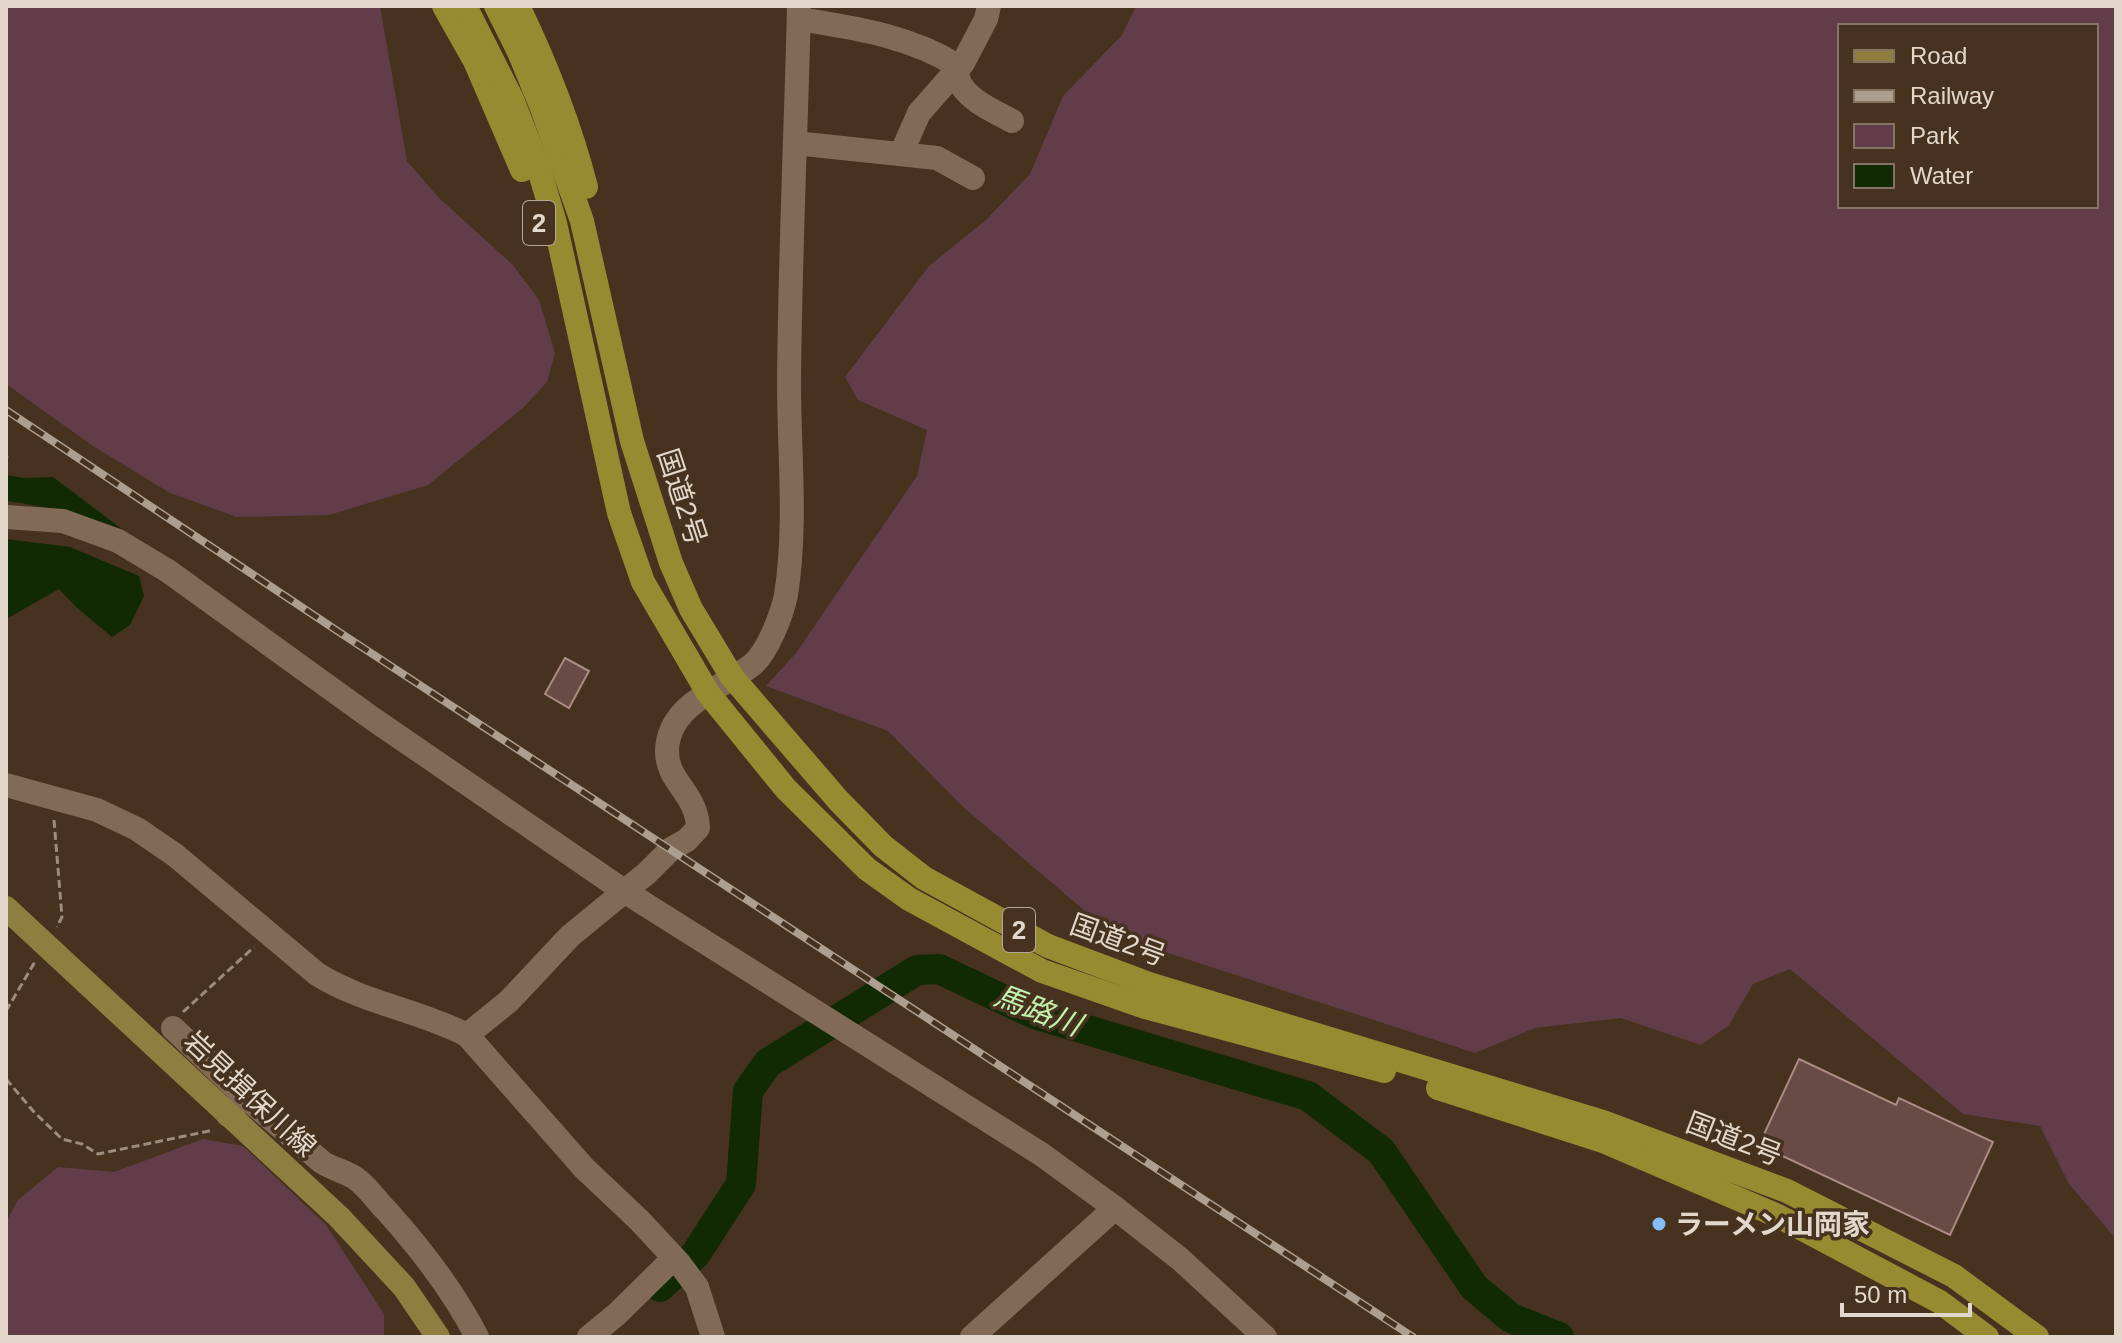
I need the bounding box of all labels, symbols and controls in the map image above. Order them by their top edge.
legend [1838,24,2098,208]
text: Road [1910,42,1967,69]
text: Railway [1910,82,1994,109]
text: Park [1910,122,1960,149]
text: Water [1910,162,1973,189]
road number: 2 [523,201,555,245]
street label: 国道2号 [652,445,712,549]
road number: 2 [1003,908,1035,952]
street label: 国道2号 [1066,908,1170,972]
water label: 馬路川 [990,978,1089,1043]
street label: 岩見揖保川線 [178,1025,322,1163]
street label: 国道2号 [1682,1107,1786,1171]
place label: ラーメン山岡家 [1675,1209,1870,1240]
marker: ラーメン山岡家 [1650,1215,1668,1233]
scale bar [1842,1267,1970,1317]
text: 50 m [1854,1281,1907,1308]

